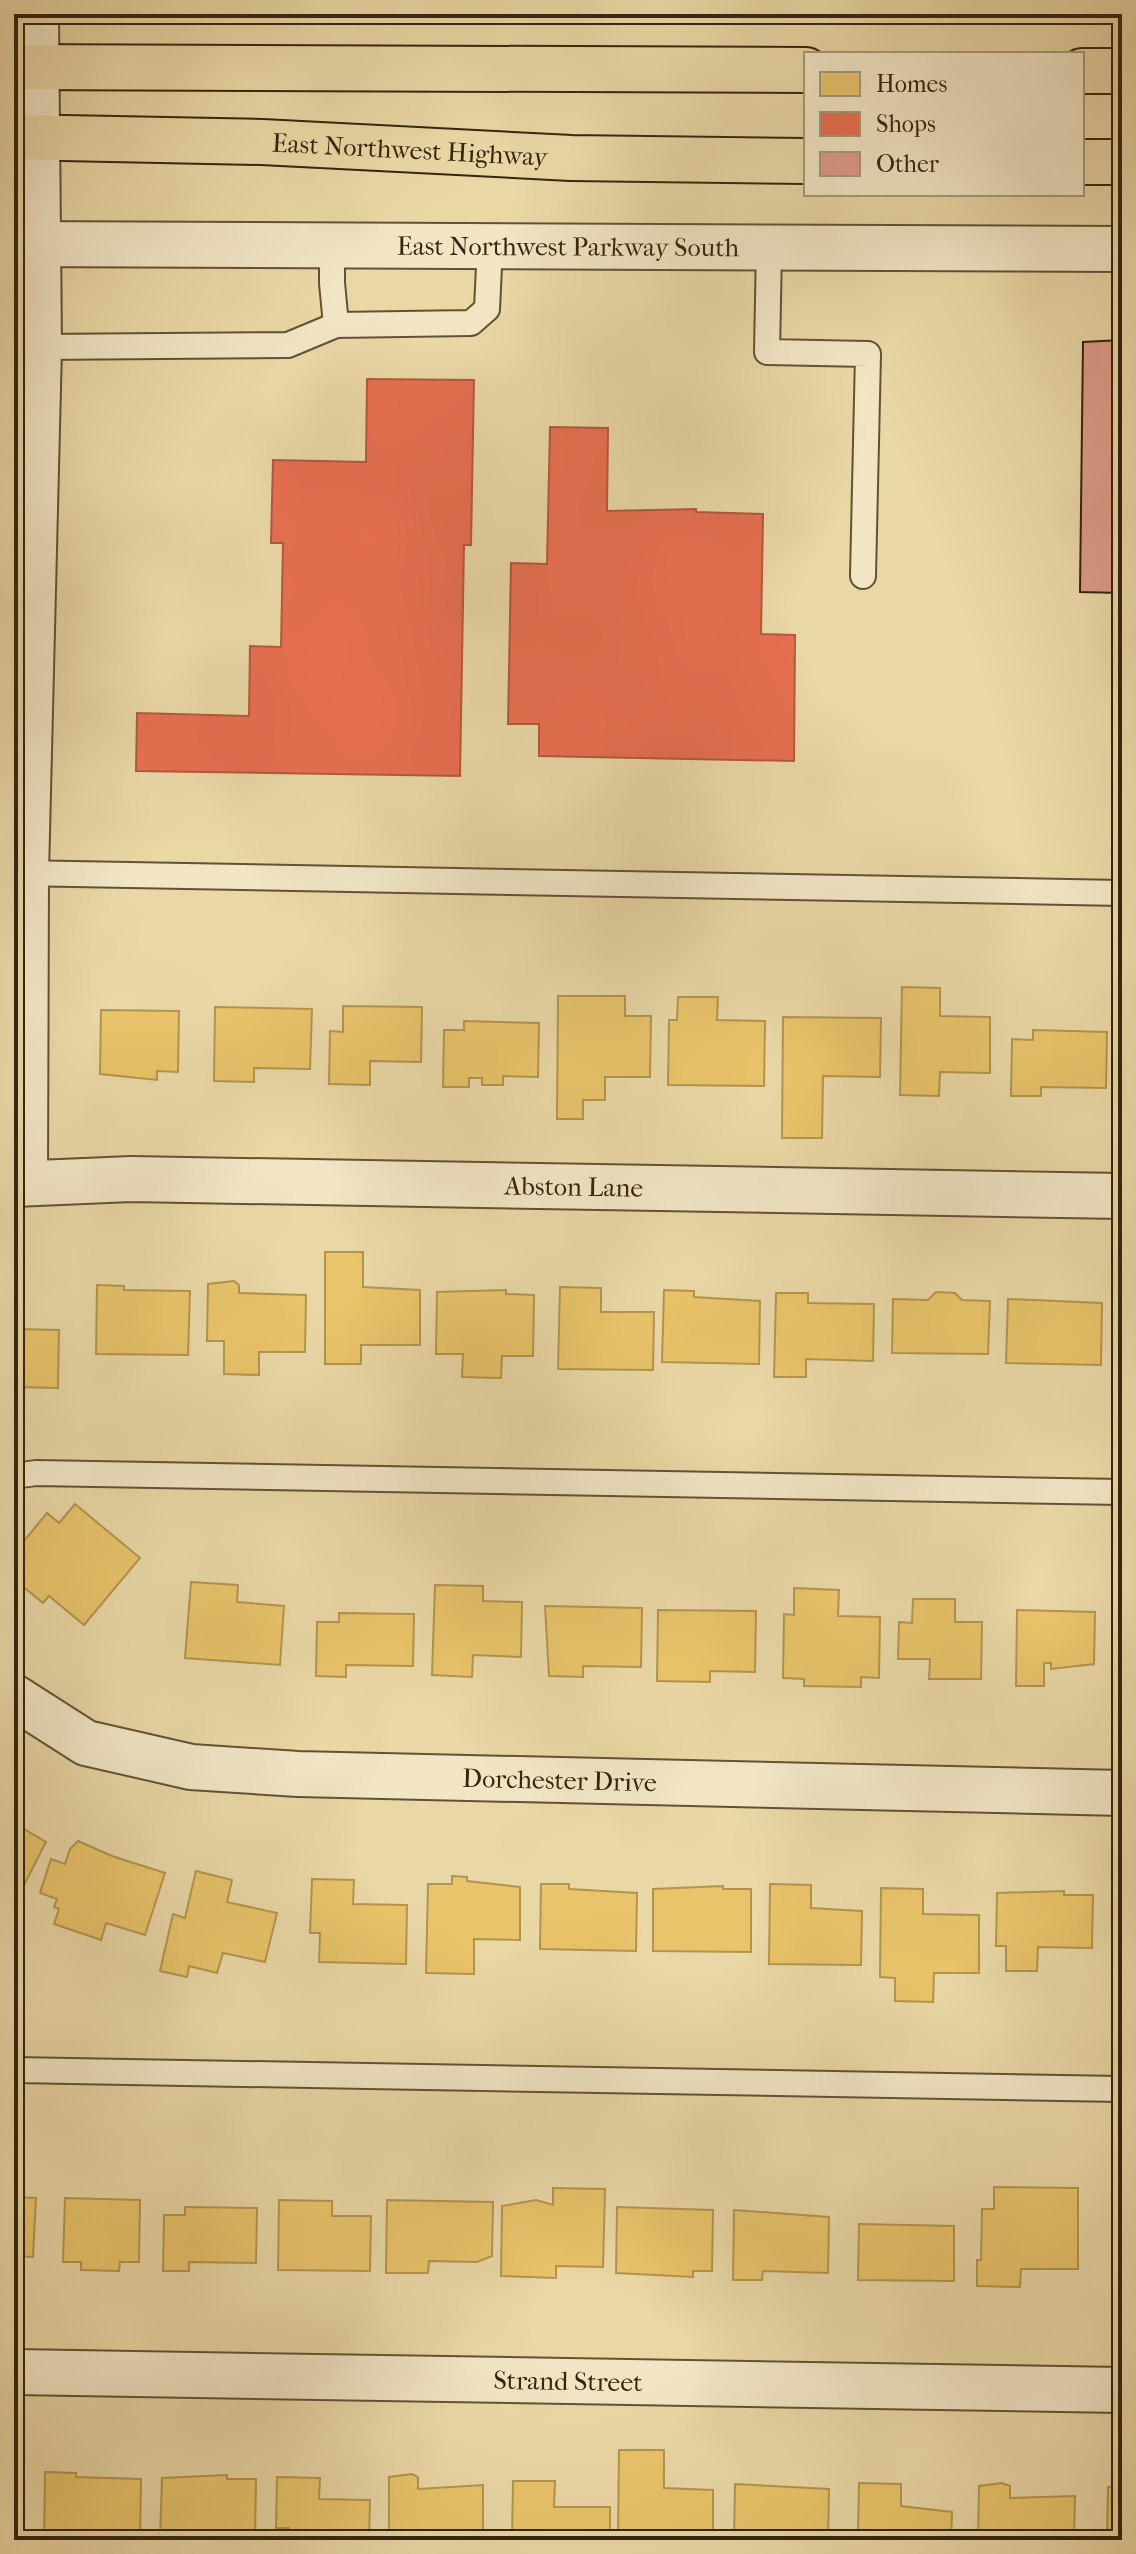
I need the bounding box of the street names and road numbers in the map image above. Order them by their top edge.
street label: East Northwest Highway [271,128,550,173]
street label: East Northwest Parkway South [397,231,740,263]
street label: Abston Lane [503,1170,644,1204]
street label: Dorchester Drive [462,1763,657,1798]
street label: Strand Street [493,2365,643,2398]

